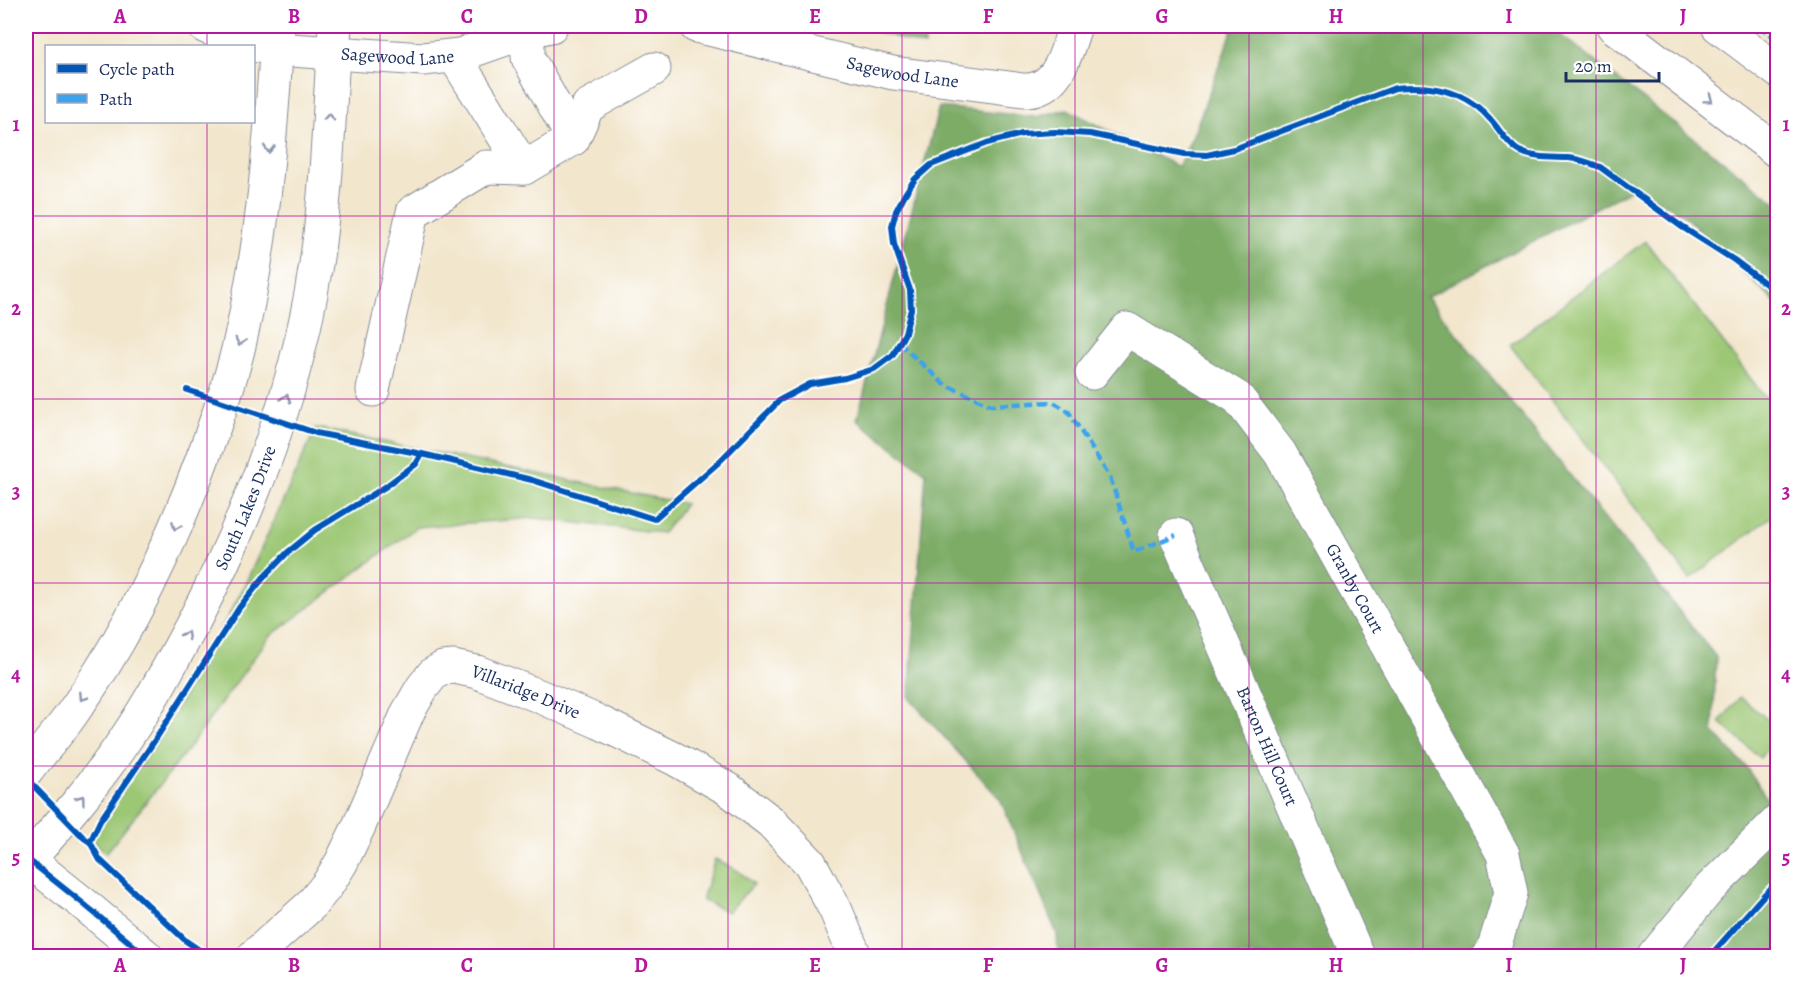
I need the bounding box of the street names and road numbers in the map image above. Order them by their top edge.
street label: Sagewood Lane [340,41,455,71]
street label: Sagewood Lane [844,50,960,94]
street label: South Lakes Drive [209,442,282,574]
street label: Granby Court [1321,539,1390,638]
street label: Villaridge Drive [467,659,584,724]
street label: Barton Hill Court [1231,683,1304,810]

